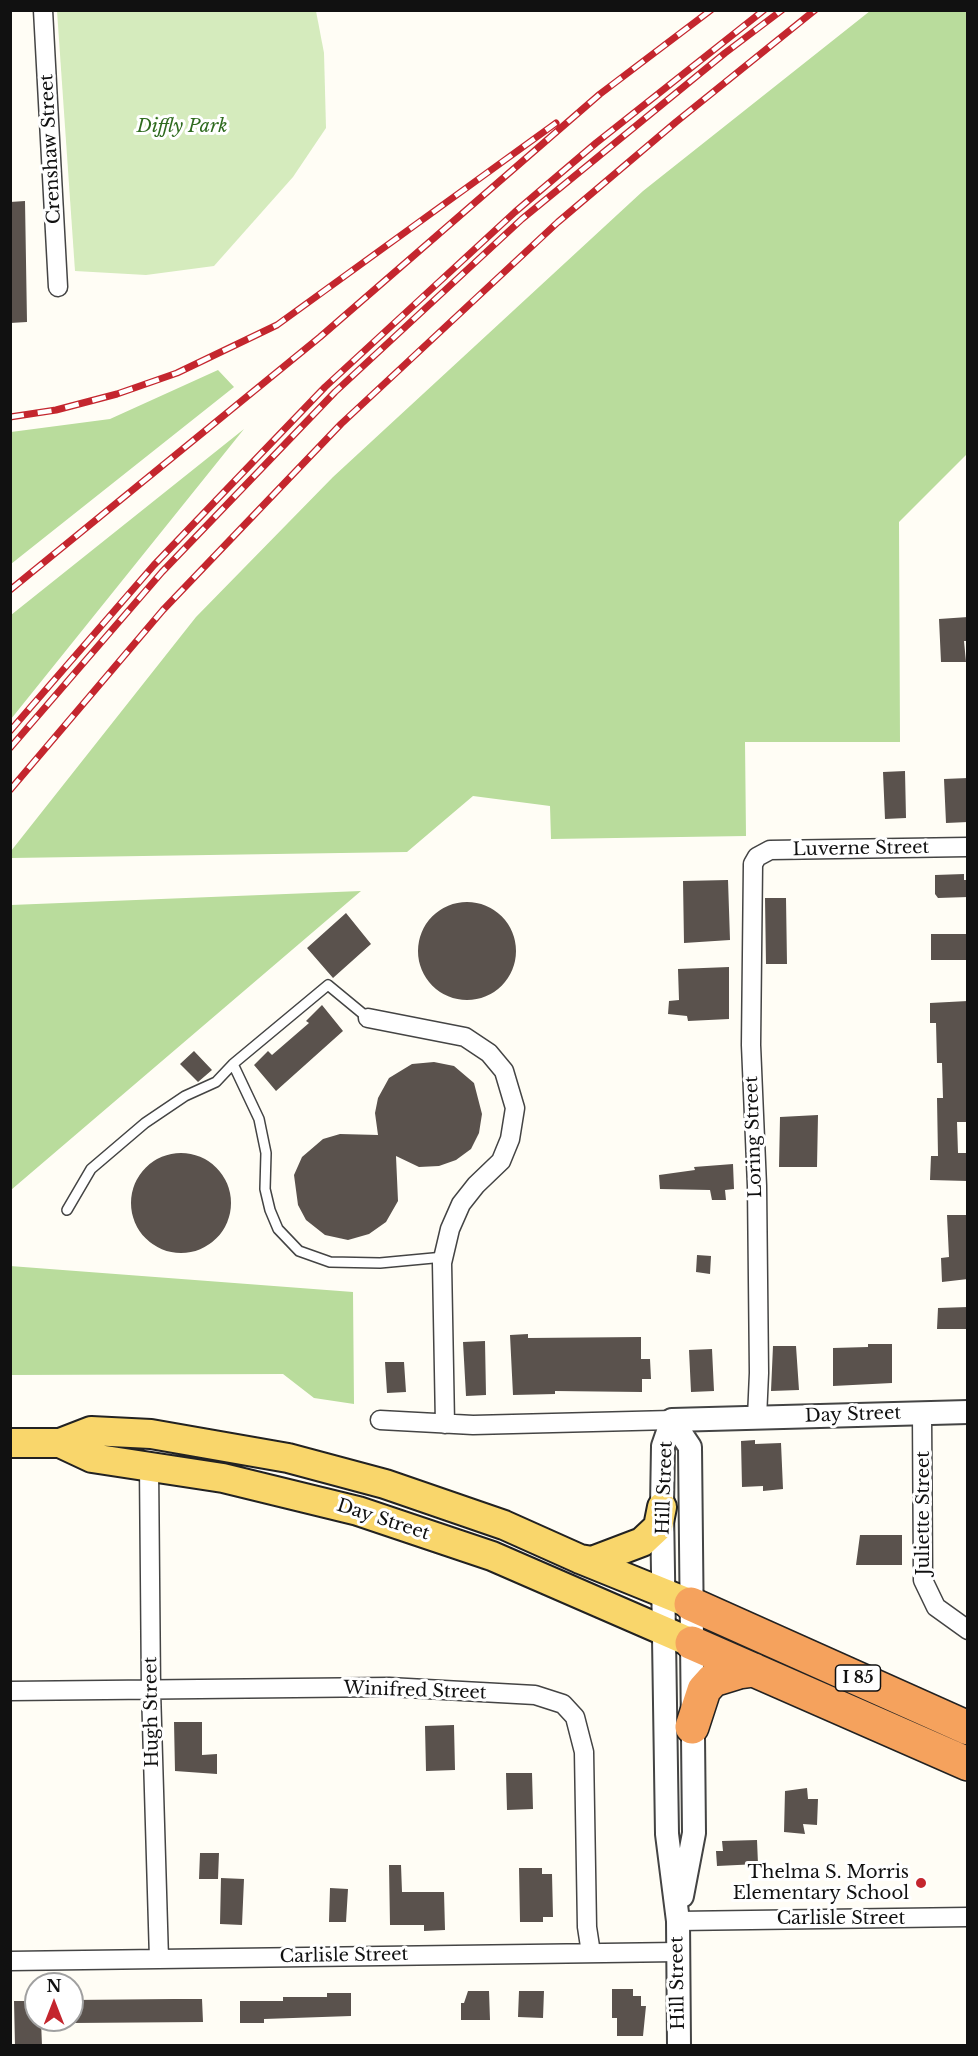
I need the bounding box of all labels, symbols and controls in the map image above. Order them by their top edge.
street label: Crenshaw Street [36,73,66,225]
park label: Diffly Park [137,116,227,138]
street label: Luverne Street [792,837,930,861]
street label: Loring Street [741,1076,767,1198]
street label: Day Street [805,1403,901,1427]
street label: Hill Street [653,1441,677,1535]
street label: Juliette Street [913,1451,935,1575]
street label: Day Street [334,1495,432,1545]
street label: Hugh Street [140,1656,164,1768]
road number: I 85 [836,1665,880,1691]
street label: Winifred Street [343,1678,487,1704]
place label: Thelma S. Morris Elementary School [733,1862,909,1904]
marker: Thelma S. Morris Elementary School [914,1876,928,1890]
street label: Carlisle Street [777,1908,905,1930]
street label: Hill Street [666,1936,690,2030]
street label: Carlisle Street [280,1944,408,1968]
north arrow [24,1972,84,2032]
text: N [46,1976,62,1996]

